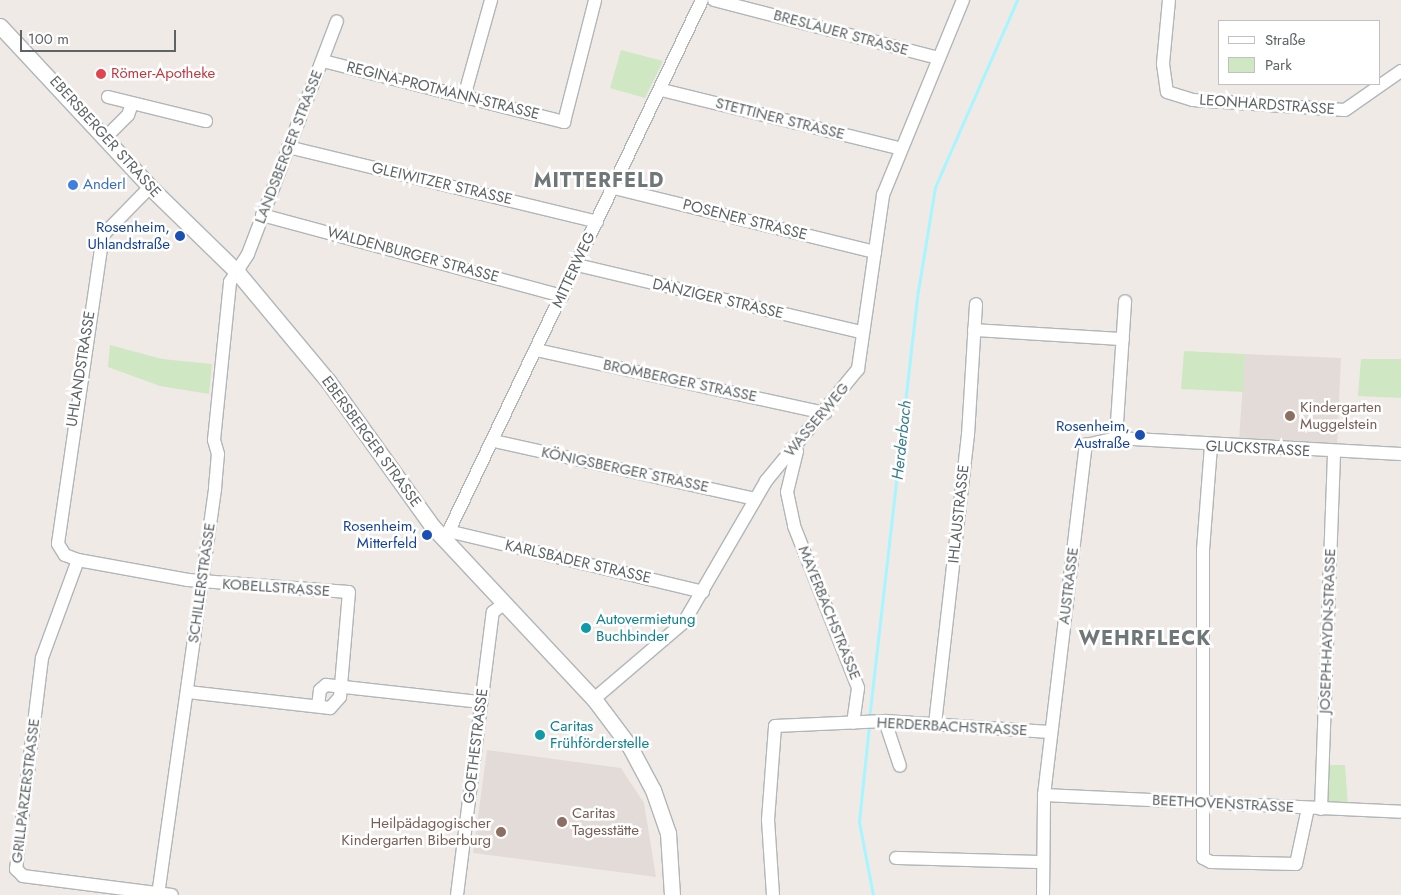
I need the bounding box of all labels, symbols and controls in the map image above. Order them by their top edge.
street label: BRESLAUER STRASSE [772,6,910,60]
scale bar [22,20,179,52]
legend [1218,20,1381,85]
text: 100 m [28,28,69,50]
text: Straße [1265,29,1305,51]
text: Park [1265,54,1292,76]
street label: REGINA-PROTMANN-STRASSE [345,58,541,124]
place label: Römer-Apotheke [111,65,215,83]
marker: Römer-Apotheke [95,68,107,80]
street label: LANDSBERGER STRASSE [251,68,327,226]
street label: EBERSBERGER STRASSE [46,72,164,202]
street label: LEONHARDSTRASSE [1199,91,1335,119]
street label: STETTINER STRASSE [714,94,846,144]
street label: GLEIWITZER STRASSE [370,159,514,209]
district label: MITTERFELD [532,168,666,192]
place label: Anderl [83,176,126,194]
marker: Anderl [67,179,79,191]
street label: POSENER STRASSE [681,196,809,244]
place label: Rosenheim, Uhlandstraße [87,218,170,253]
street label: WALDENBURGER STRASSE [325,223,501,287]
street label: MITTERWEG [549,229,599,311]
marker: Rosenheim, Uhlandstraße [174,230,186,242]
street label: DANZIGER STRASSE [651,275,785,323]
street label: UHLANDSTRASSE [63,310,99,428]
street label: BROMBERGER STRASSE [601,356,759,406]
street label: EBERSBERGER STRASSE [317,373,425,511]
street label: WASSERWEG [781,379,853,461]
place label: Kindergarten Muggelstein [1300,398,1382,433]
water label: Herderbach [888,399,916,481]
marker: Kindergarten Muggelstein [1284,410,1296,422]
place label: Rosenheim, Austraße [1056,417,1130,452]
marker: Rosenheim, Austraße [1134,429,1146,441]
street label: GLUCKSTRASSE [1205,437,1311,461]
street label: KÖNIGSBERGER STRASSE [540,443,710,497]
street label: IHLAUSTRASSE [945,464,973,564]
place label: Rosenheim, Mitterfeld [343,517,417,552]
street label: SCHILLERSTRASSE [185,522,219,644]
marker: Rosenheim, Mitterfeld [421,529,433,541]
street label: KARLSBADER STRASSE [503,536,653,588]
street label: MAYERBACHSTRASSE [794,543,864,683]
street label: AUSTRASSE [1055,546,1083,626]
street label: JOSEPH-HAYDN-STRASSE [1316,548,1340,714]
street label: KOBELLSTRASSE [222,575,330,601]
place label: Autovermietung Buchbinder [596,610,696,645]
marker: Autovermietung Buchbinder [580,622,592,634]
district label: WEHRFLECK [1078,626,1212,650]
street label: GOETHESTRASSE [460,687,492,805]
street label: HERDERBACHSTRASSE [876,714,1028,740]
place label: Caritas Frühförderstelle [550,717,649,752]
street label: GRILLPARZERSTRASSE [8,718,44,864]
marker: Caritas Frühförderstelle [534,729,546,741]
street label: BEETHOVENSTRASSE [1152,791,1294,817]
place label: Caritas Tagesstätte [572,804,639,839]
place label: Heilpädagogischer Kindergarten Biberburg [341,814,491,849]
marker: Caritas Tagesstätte [556,816,568,828]
marker: Heilpädagogischer Kindergarten Biberburg [495,826,507,838]

